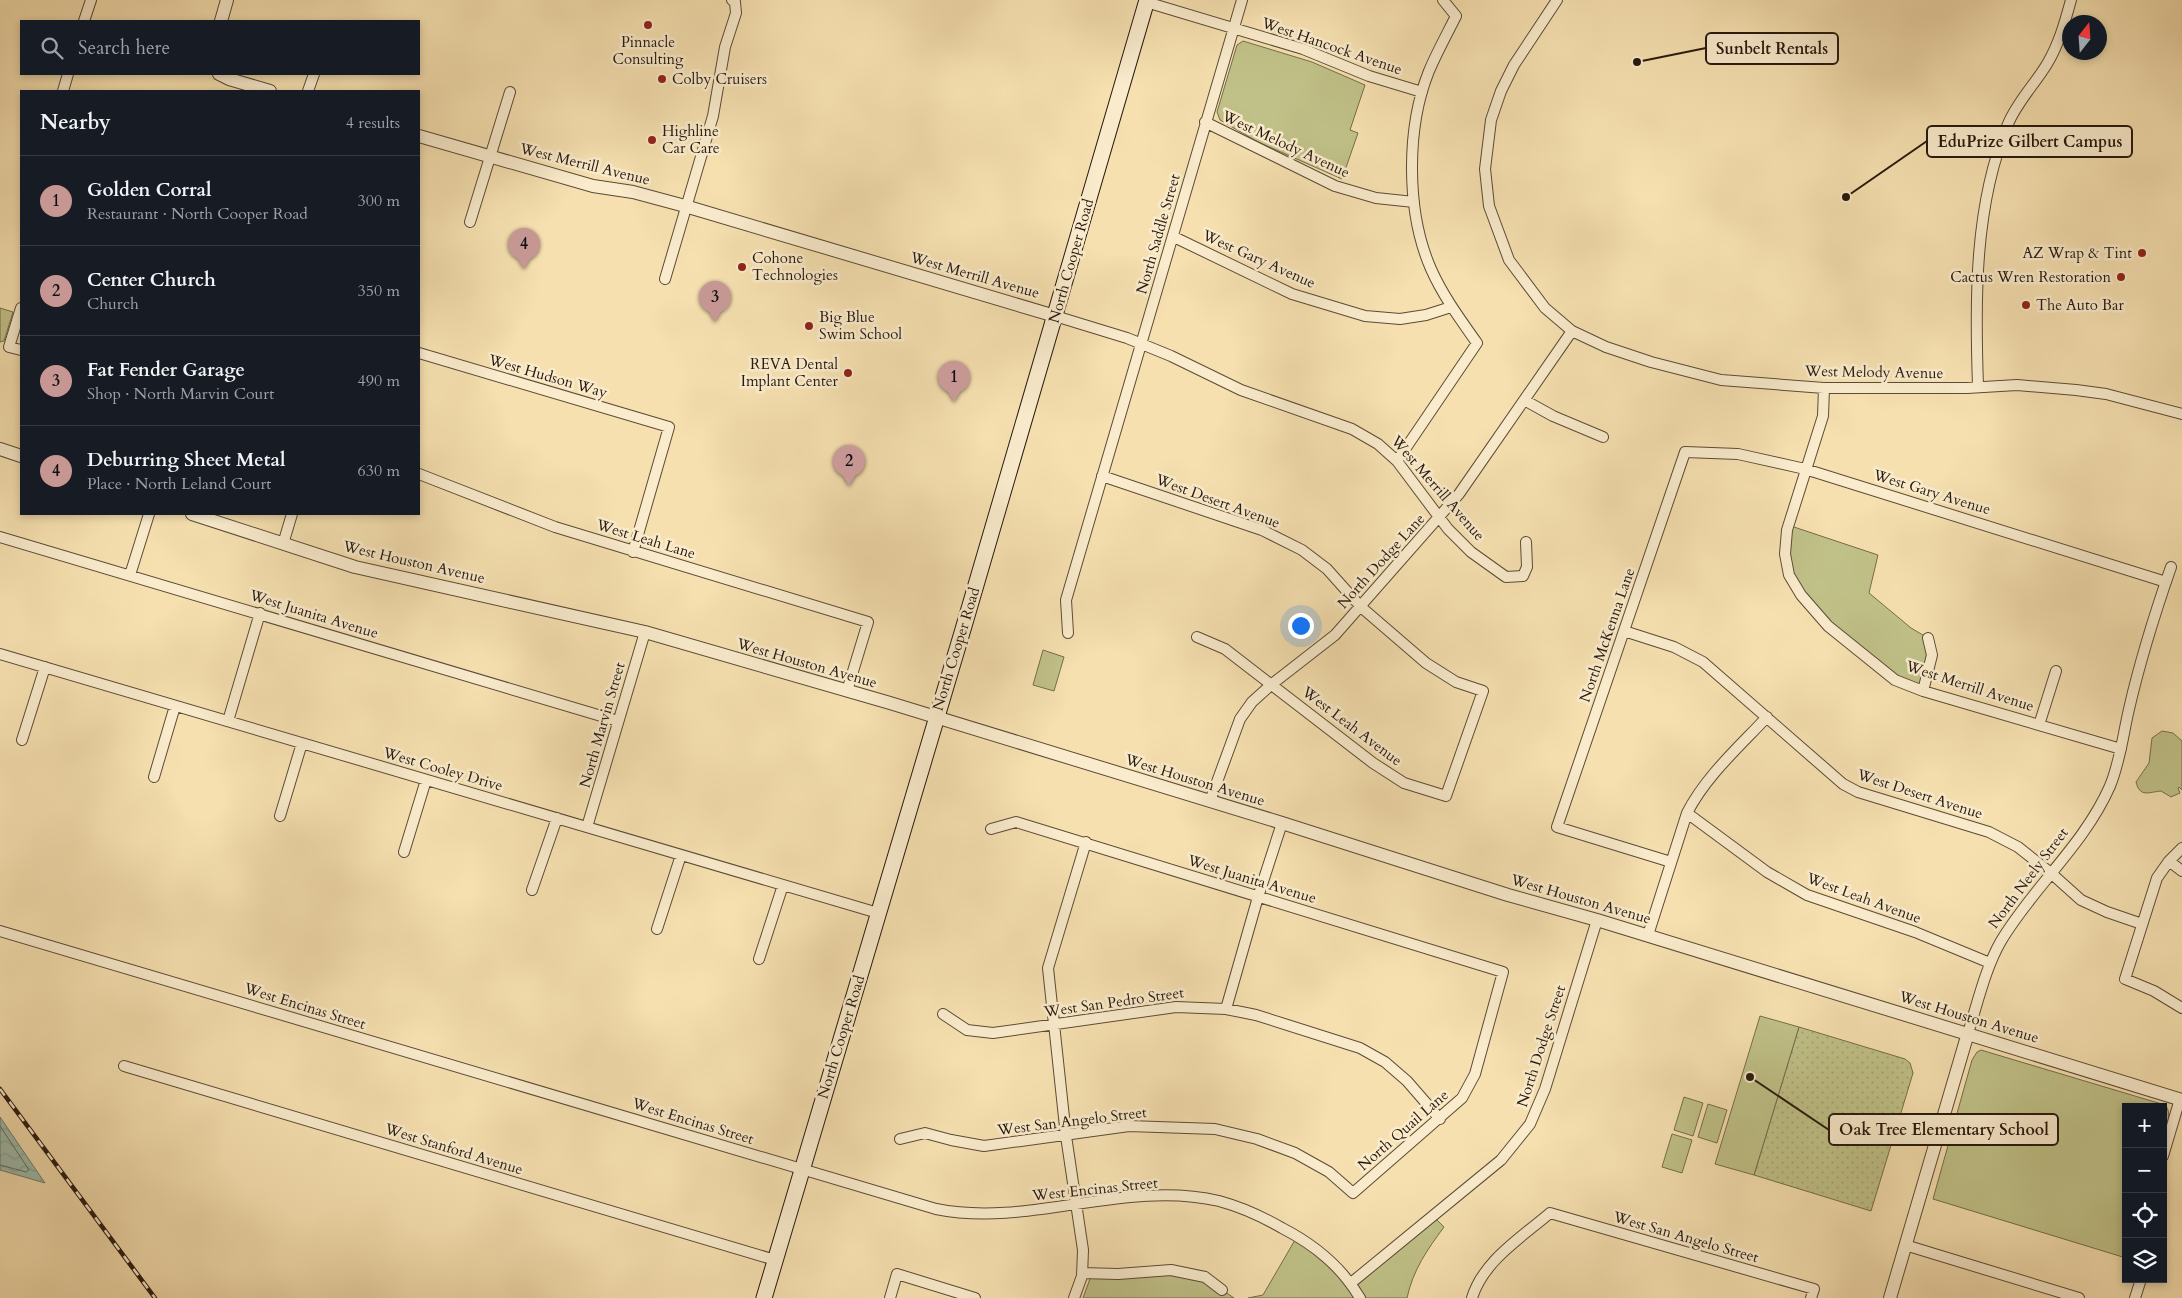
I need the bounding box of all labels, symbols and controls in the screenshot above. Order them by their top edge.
street label: West Hancock Avenue [1258,12,1405,79]
north arrow [2062,15,2107,60]
marker: Pinnacle Consulting [642,19,654,31]
search box [20,20,420,75]
place label: Pinnacle Consulting [612,32,684,69]
callout: Sunbelt Rentals [1706,33,1838,64]
icon: search [38,34,66,62]
text: Search here [78,35,170,61]
text: Sunbelt Rentals [1716,38,1828,60]
place label: Colby Cruisers [672,69,767,89]
marker: Colby Cruisers [656,73,668,85]
street label: West Melody Avenue [1218,105,1353,182]
text: Nearby [40,108,111,137]
text: 4 results [346,112,400,134]
place label: Highline Car Care [662,121,720,158]
callout: EduPrize Gilbert Campus [1927,126,2132,157]
text: EduPrize Gilbert Campus [1937,131,2123,153]
marker: Highline Car Care [646,134,658,146]
street label: West Merrill Avenue [517,138,652,190]
street label: North Saddle Street [1131,171,1185,296]
text: Golden Corral [87,177,212,203]
text: 1 [52,190,60,212]
text: 300 m [358,190,400,212]
street label: North Cooper Road [1044,197,1098,325]
text: Restaurant · North Cooper Road [87,203,308,225]
street label: West Gary Avenue [1198,225,1319,293]
pin: 4 [508,228,540,269]
place label: AZ Wrap & Tint [2022,243,2132,263]
street label: West Merrill Avenue [907,247,1042,303]
marker: AZ Wrap & Tint [2136,247,2148,259]
place label: Cohone Technologies [752,248,838,285]
marker: Cohone Technologies [736,261,748,273]
text: Center Church [87,267,216,293]
place label: Cactus Wren Restoration [1950,267,2111,287]
marker: Cactus Wren Restoration [2115,271,2127,283]
text: 2 [52,280,60,302]
text: 350 m [358,280,400,302]
pin: 3 [699,281,731,322]
text: Church [87,293,139,315]
place label: The Auto Bar [2036,295,2125,315]
marker: The Auto Bar [2020,299,2032,311]
place label: Big Blue Swim School [819,307,902,344]
marker: Big Blue Swim School [803,320,815,332]
street label: West Hudson Way [485,349,610,403]
place label: REVA Dental Implant Center [741,354,839,391]
text: Fat Fender Garage [87,357,245,383]
pin: 1 [938,361,970,402]
street label: West Melody Avenue [1804,361,1944,383]
marker: REVA Dental Implant Center [842,367,854,379]
text: 3 [52,370,60,392]
text: 490 m [358,370,400,392]
text: Shop · North Marvin Court [87,383,274,405]
street label: West Merrill Avenue [1386,430,1489,545]
pin: 2 [833,445,865,486]
text: Deburring Sheet Metal [87,447,285,473]
text: 4 [52,460,60,482]
text: 630 m [358,460,400,482]
street label: West Gary Avenue [1870,464,1993,519]
street label: West Desert Avenue [1152,469,1283,533]
text: Place · North Leland Court [87,473,271,495]
street label: North Dodge Lane [1333,509,1429,613]
street label: West Leah Lane [593,514,698,564]
street label: West Houston Avenue [340,536,487,588]
street label: North McKenna Lane [1575,565,1639,705]
street label: West Juanita Avenue [246,585,381,643]
street label: North Cooper Road [928,585,984,713]
your location [1288,613,1314,639]
street label: West Houston Avenue [734,633,880,693]
street label: West Merrill Avenue [1902,656,2037,716]
street label: North Marvin Street [574,660,630,790]
street label: West Leah Avenue [1297,681,1406,770]
street label: West Cooley Drive [380,742,505,796]
street label: West Houston Avenue [1122,749,1267,811]
street label: West Desert Avenue [1854,764,1985,824]
street label: North Neely Street [1983,823,2073,933]
street label: West Juanita Avenue [1184,850,1319,908]
street label: West Leah Avenue [1803,868,1924,928]
street label: West Houston Avenue [1508,869,1654,929]
street label: North Cooper Road [813,973,869,1101]
street label: West Encinas Street [241,978,368,1034]
street label: West San Pedro Street [1042,982,1185,1022]
street label: North Dodge Street [1512,982,1570,1109]
street label: West Houston Avenue [1896,986,2041,1048]
street label: North Quail Lane [1353,1085,1453,1175]
street label: West Encinas Street [629,1093,756,1149]
street label: West San Angelo Street [995,1102,1148,1140]
map controls [2122,1103,2167,1283]
button: + [2122,1103,2167,1148]
callout: Oak Tree Elementary School [1829,1114,2058,1145]
street label: West Stanford Avenue [382,1118,526,1180]
text: Oak Tree Elementary School [1839,1119,2049,1141]
button: − [2122,1148,2167,1193]
street label: West Encinas Street [1030,1172,1159,1206]
button: locate [2122,1193,2167,1238]
street label: West San Angelo Street [1610,1206,1761,1267]
button: layers [2122,1238,2167,1283]

